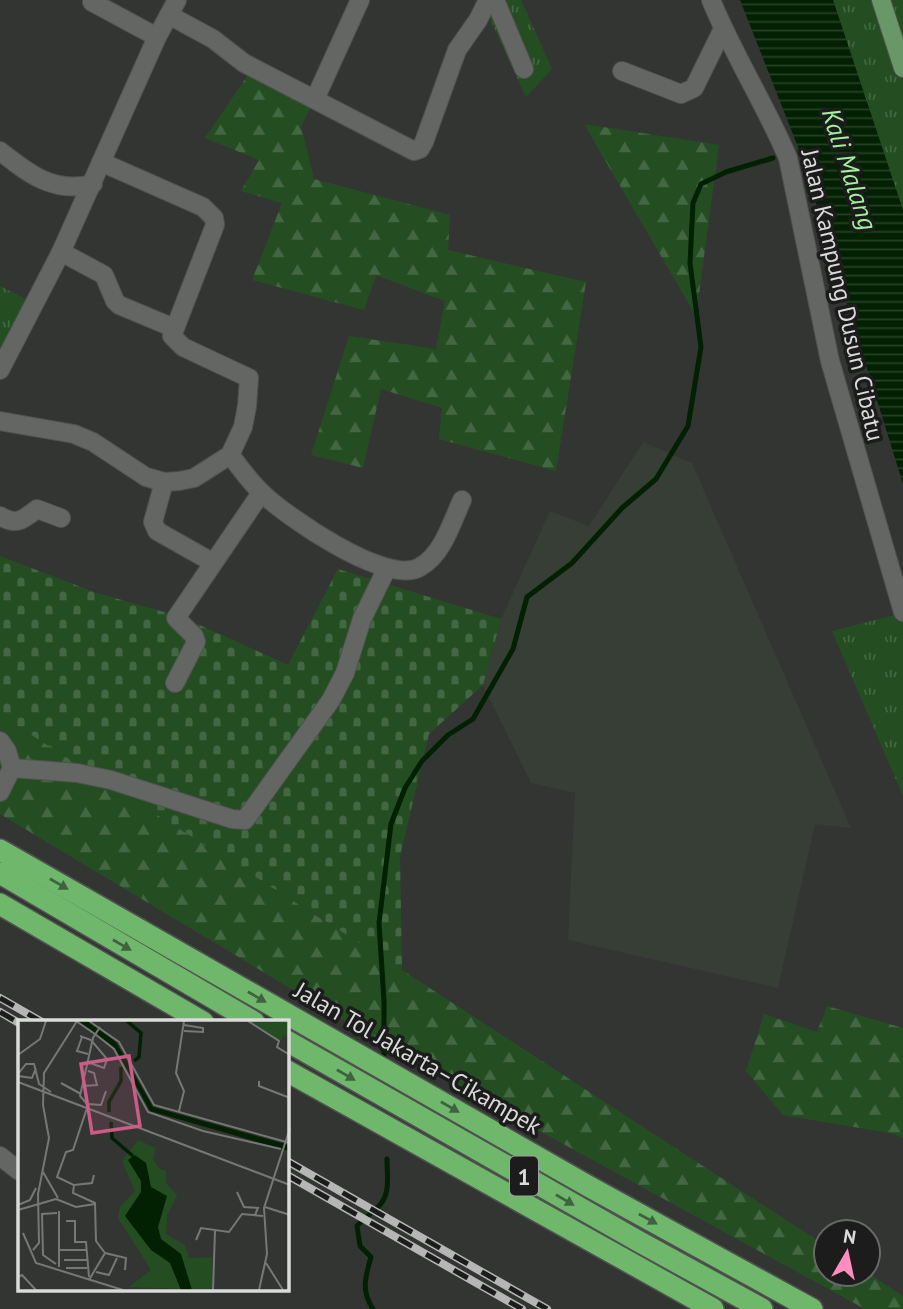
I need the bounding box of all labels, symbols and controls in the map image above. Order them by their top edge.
water label: Kali Malang [815,104,885,234]
street label: Jalan Kampung Dusun Cibatu [794,145,892,444]
one-way arrow [50,877,69,890]
one-way arrow [113,939,132,951]
street label: Jalan Tol Jakarta–Cikampek [288,974,547,1142]
one-way arrow [247,990,266,1003]
inset map [18,1020,289,1292]
one-way arrow [337,1069,356,1081]
one-way arrow [441,1101,460,1113]
road number: 1 [510,1156,538,1196]
one-way arrow [555,1194,575,1206]
one-way arrow [639,1213,658,1225]
north arrow [812,1218,882,1288]
text: N [842,1223,858,1249]

